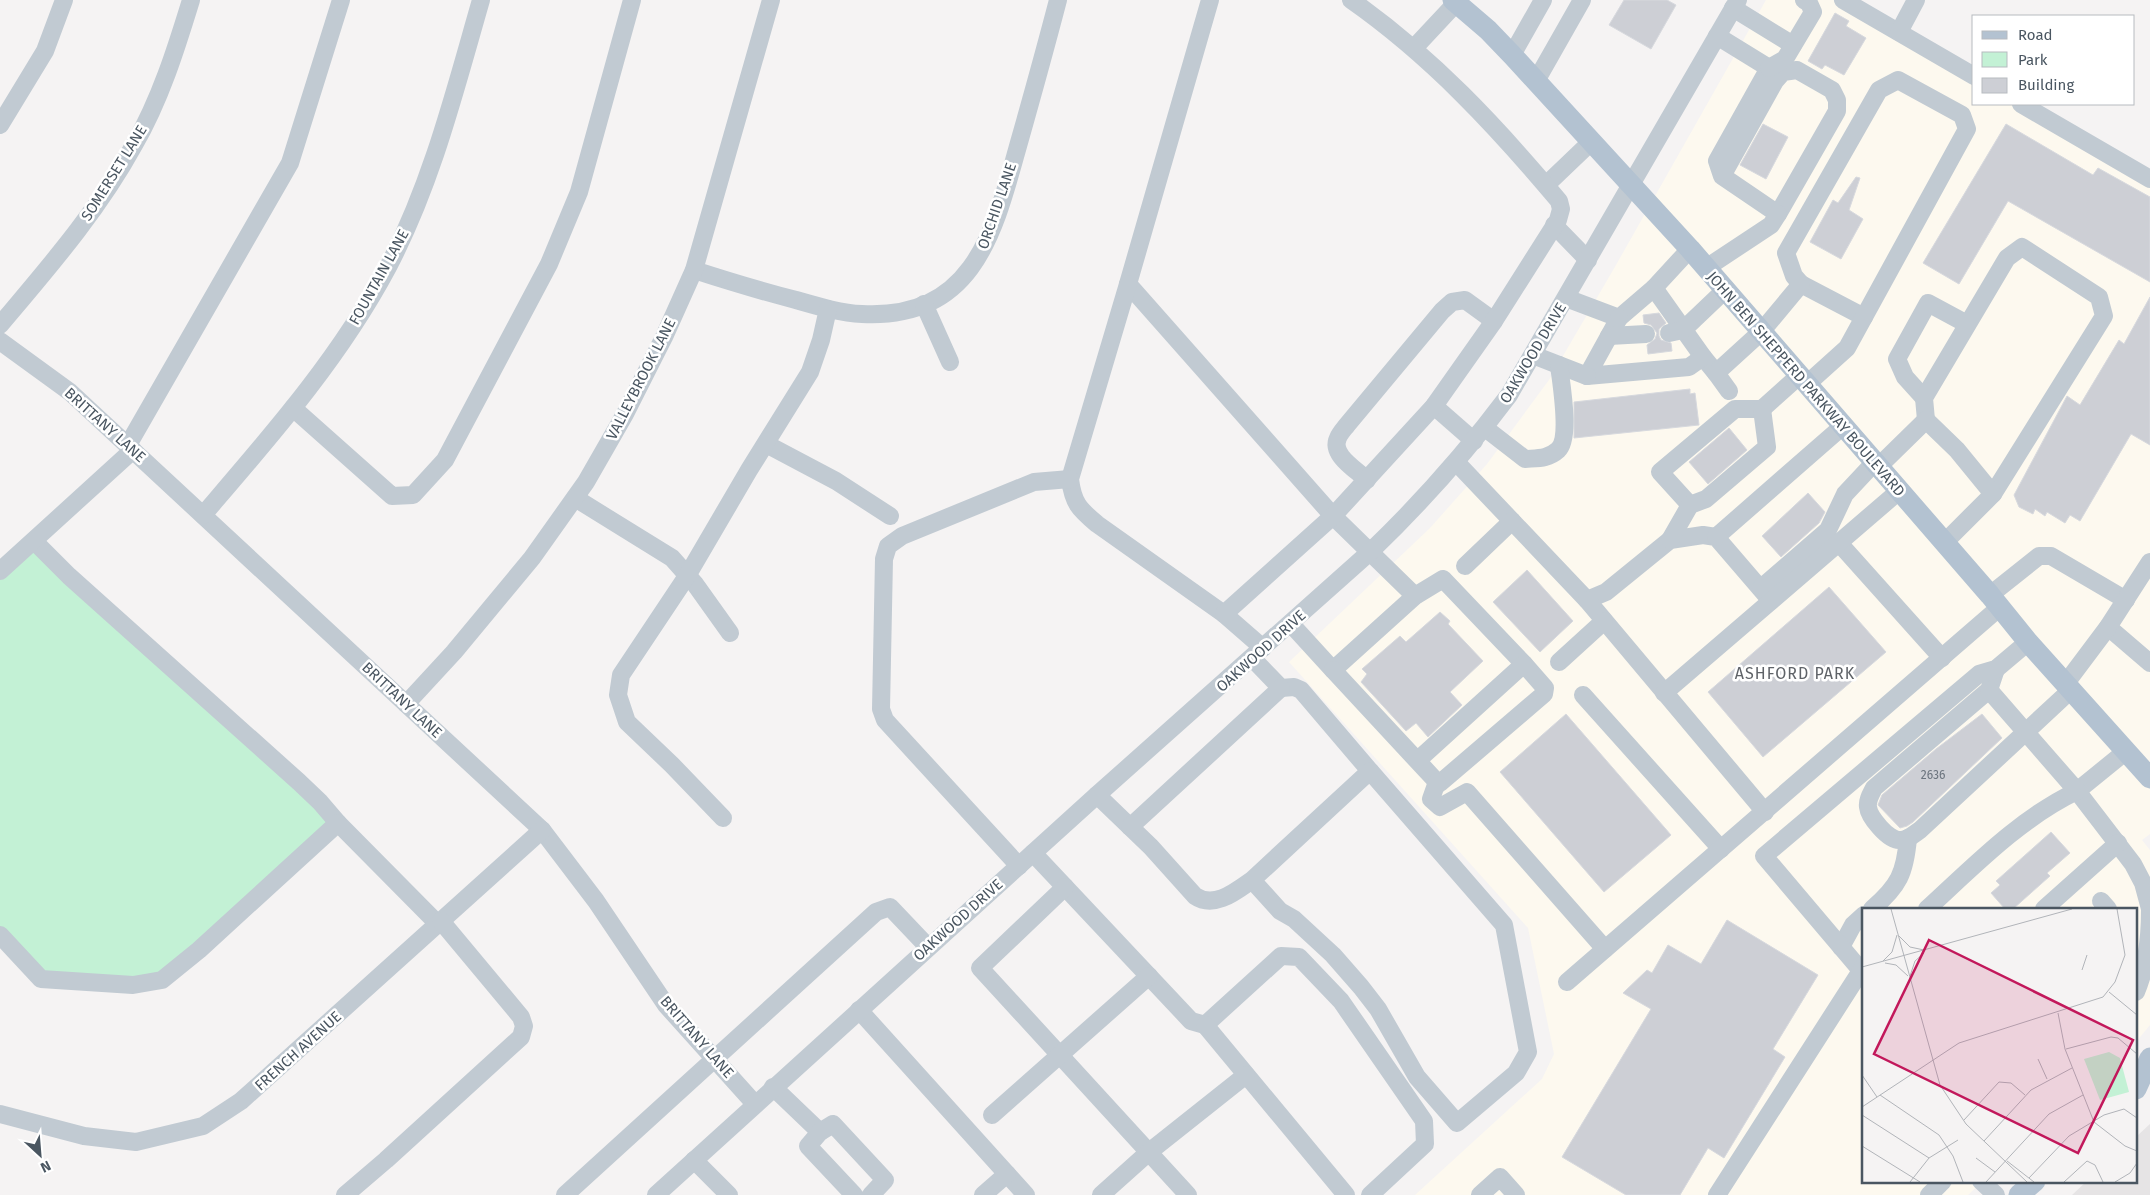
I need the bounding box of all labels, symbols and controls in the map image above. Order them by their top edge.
legend [1972,15,2135,105]
text: Road [2018,26,2053,44]
text: Park [2018,51,2048,69]
text: Building [2018,76,2074,94]
street label: SOMERSET LANE [77,122,151,224]
street label: ORCHID LANE [974,160,1020,252]
street label: FOUNTAIN LANE [345,226,413,328]
street label: JOHN BEN SHEPPERD PARKWAY BOULEVARD [1703,268,1909,500]
street label: OAKWOOD DRIVE [1496,300,1570,406]
street label: VALLEYBROOK LANE [603,315,679,443]
street label: BRITTANY LANE [61,384,149,466]
street label: OAKWOOD DRIVE [1213,606,1309,696]
street label: BRITTANY LANE [358,658,446,742]
district label: ASHFORD PARK [1735,664,1855,683]
house number: 2636 [1921,768,1945,782]
street label: OAKWOOD DRIVE [910,875,1006,965]
inset map [1862,908,2138,1182]
street label: BRITTANY LANE [656,992,738,1082]
street label: FRENCH AVENUE [251,1007,345,1095]
north arrow [15,1130,65,1180]
text: N [38,1157,53,1176]

